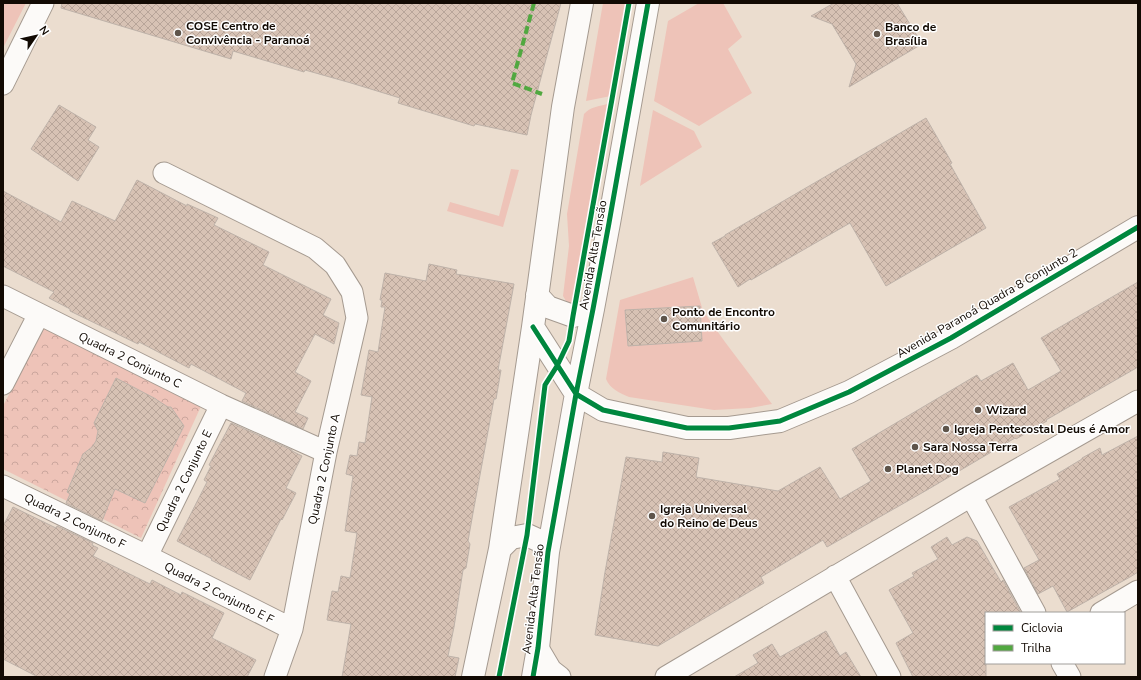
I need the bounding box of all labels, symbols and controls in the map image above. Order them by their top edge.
north arrow [16,16,56,56]
place label: COSE Centro de Convivência - Paranoá [186,18,310,48]
place label: Banco de Brasília [885,19,937,49]
text: N [35,23,52,38]
marker: COSE Centro de Convivência - Paranoá [173,28,183,38]
marker: Banco de Brasília [872,29,882,39]
street label: Avenida Alta Tensão [575,199,611,311]
street label: Avenida Paranoá Quadra 8 Conjunto 2 [894,245,1080,361]
place label: Ponto de Encontro Comunitário [672,304,775,334]
marker: Ponto de Encontro Comunitário [659,314,669,324]
street label: Quadra 2 Conjunto C [76,328,184,392]
place label: Wizard [986,402,1026,418]
marker: Wizard [973,405,983,415]
street label: Quadra 2 Conjunto A [304,412,344,526]
place label: Igreja Pentecostal Deus é Amor [954,421,1130,437]
marker: Igreja Pentecostal Deus é Amor [941,424,951,434]
street label: Quadra 2 Conjunto E [152,427,216,535]
place label: Sara Nossa Terra [923,439,1018,455]
marker: Sara Nossa Terra [910,442,920,452]
place label: Planet Dog [896,461,959,477]
marker: Planet Dog [883,464,893,474]
street label: Quadra 2 Conjunto F [21,489,129,553]
place label: Igreja Universal do Reino de Deus [660,501,758,531]
marker: Igreja Universal do Reino de Deus [647,511,657,521]
street label: Avenida Alta Tensão [518,543,548,655]
street label: Quadra 2 Conjunto E F [161,558,277,628]
legend [985,612,1125,664]
text: Ciclovia [1021,620,1063,636]
text: Trilha [1021,640,1051,656]

